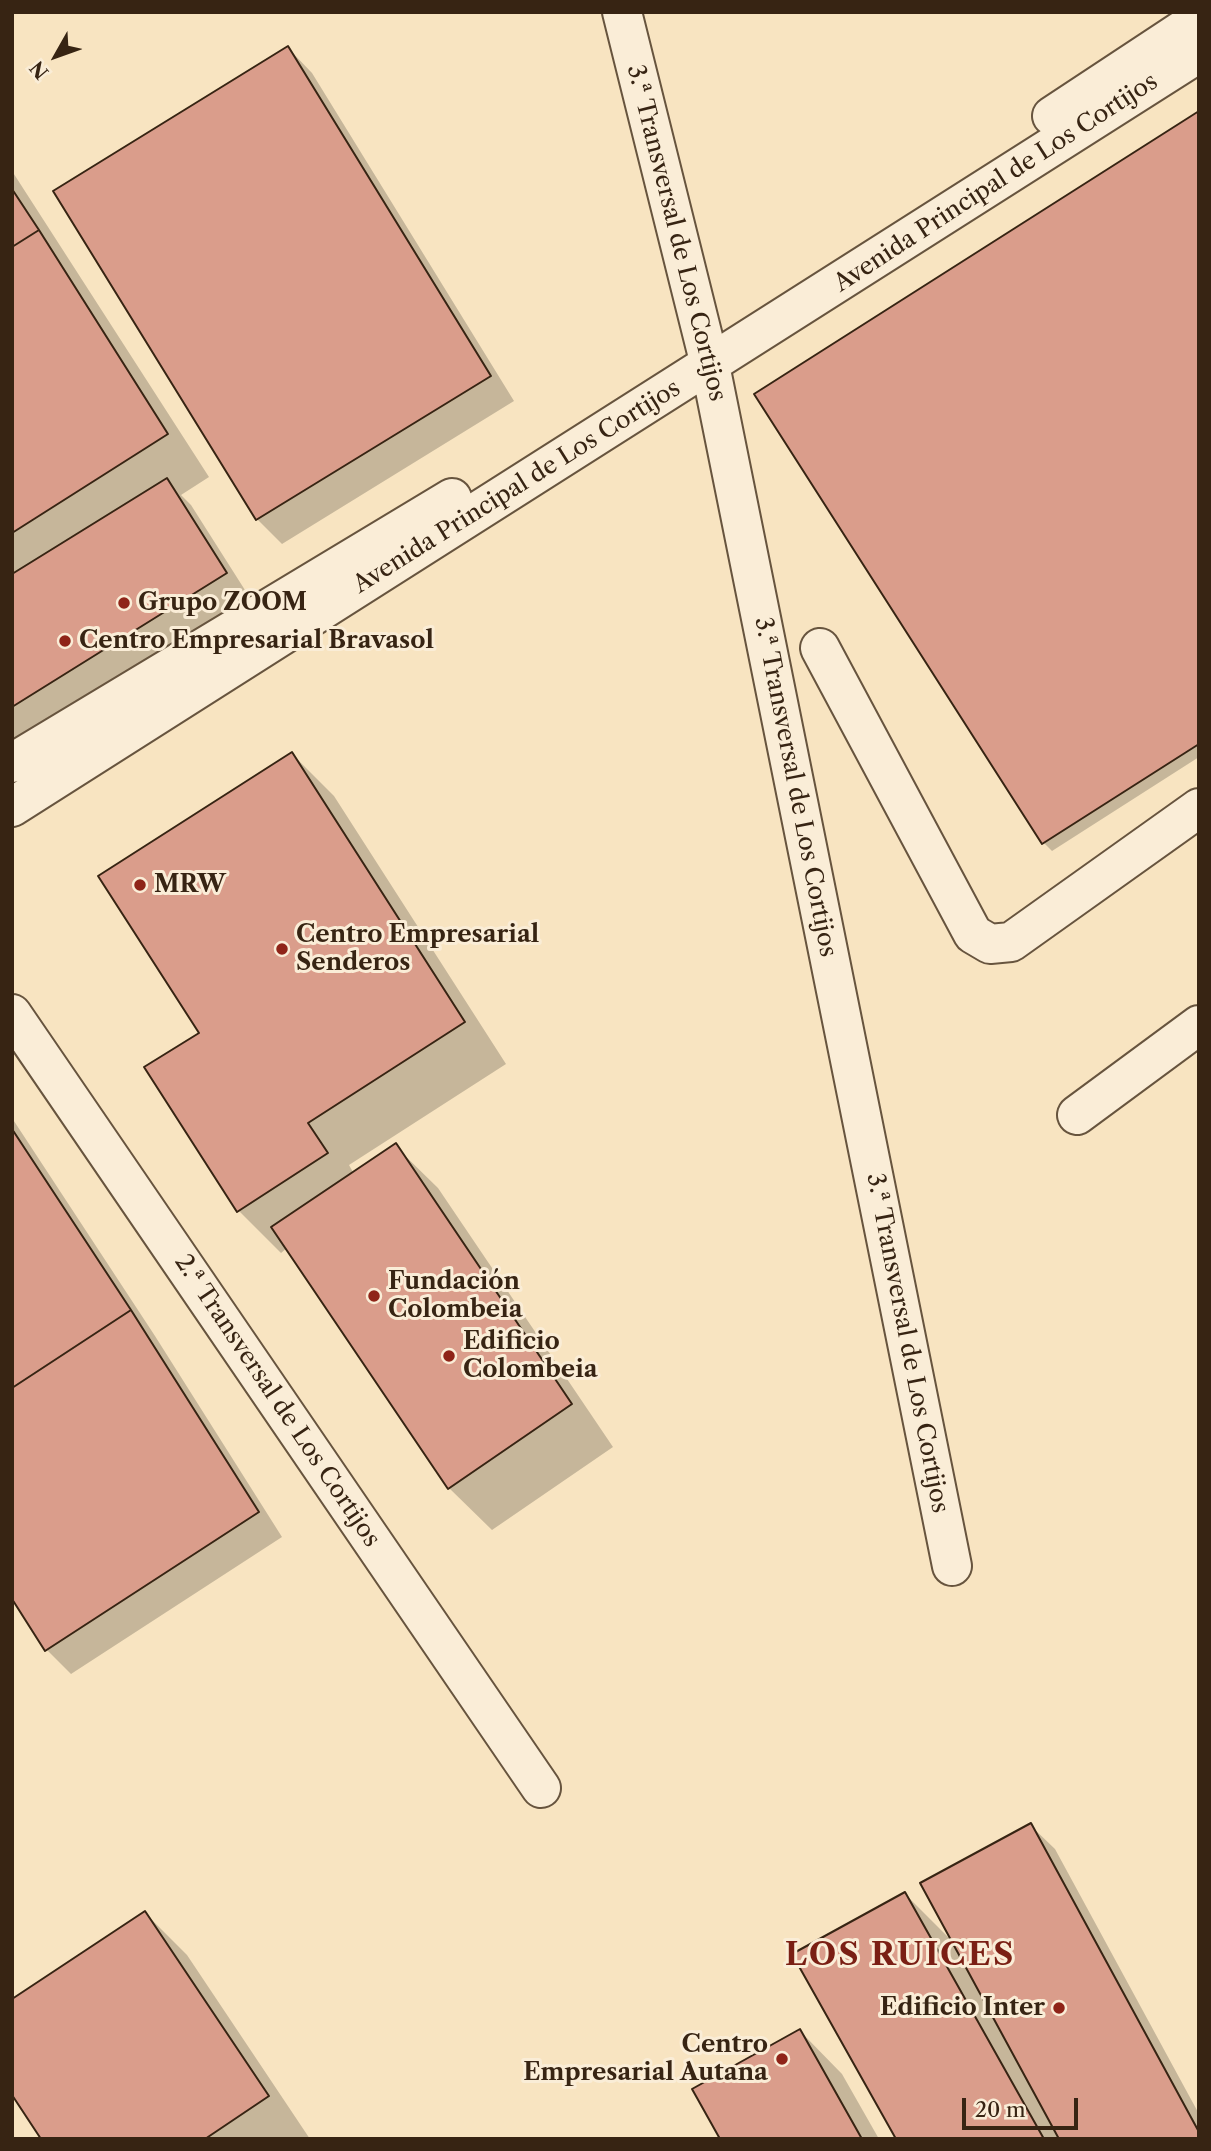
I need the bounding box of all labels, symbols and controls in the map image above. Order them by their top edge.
north arrow [21,21,91,91]
text: N [25,56,54,84]
street label: 3.ª Transversal de Los Cortijos [620,62,732,404]
street label: Avenida Principal de Los Cortijos [829,67,1163,299]
street label: Avenida Principal de Los Cortijos [348,374,686,600]
place label: Grupo ZOOM [138,589,307,617]
marker: Grupo ZOOM [116,595,132,611]
street label: 3.ª Transversal de Los Cortijos [748,615,842,959]
place label: Centro Empresarial Bravasol [79,627,434,655]
marker: Centro Empresarial Bravasol [57,633,73,649]
place label: MRW [154,871,226,899]
marker: MRW [132,877,148,893]
place label: Centro Empresarial Senderos [296,921,539,977]
marker: Centro Empresarial Senderos [274,941,290,957]
street label: 3.ª Transversal de Los Cortijos [860,1171,954,1515]
street label: 2.ª Transversal de Los Cortijos [168,1249,386,1553]
place label: Fundación Colombeia [388,1268,523,1324]
marker: Fundación Colombeia [366,1288,382,1304]
place label: Edificio Colombeia [463,1328,598,1384]
marker: Edificio Colombeia [441,1348,457,1364]
district label: LOS RUICES [786,1937,1014,1975]
place label: Edificio Inter [880,1994,1045,2022]
marker: Edificio Inter [1051,2000,1067,2016]
place label: Centro Empresarial Autana [523,2031,768,2087]
marker: Centro Empresarial Autana [774,2051,790,2067]
scale bar [966,2084,1082,2128]
text: 20 m [975,2097,1026,2122]

